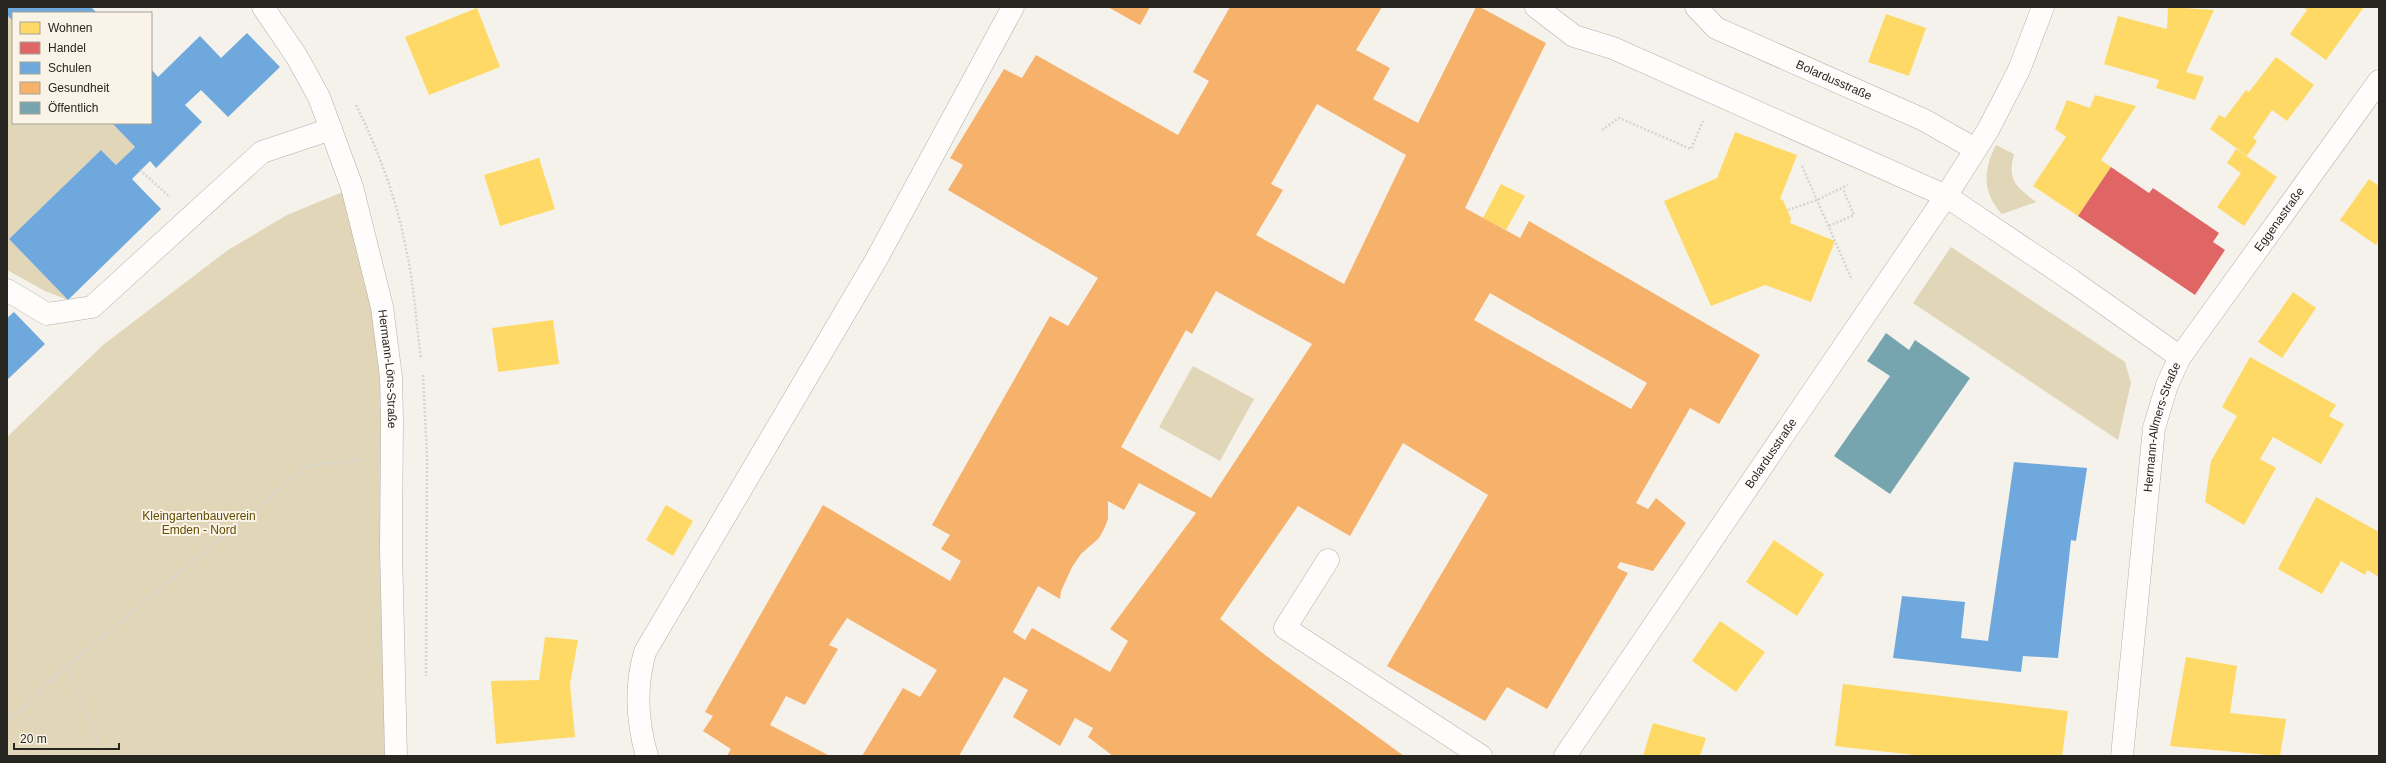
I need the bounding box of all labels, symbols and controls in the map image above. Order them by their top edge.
legend [12,12,152,124]
text: Wohnen [48,21,92,35]
text: Handel [48,41,86,55]
street label: Bolardusstraße [1794,57,1874,103]
text: Schulen [48,61,91,75]
text: Gesundheit [48,81,110,95]
text: Öffentlich [48,101,98,115]
street label: Eggenastraße [2251,184,2307,254]
street label: Hermann-Löns-Straße [375,309,399,429]
street label: Hermann-Allmers-Straße [2141,360,2184,493]
street label: Bolardusstraße [1742,416,1800,491]
park label: Kleingartenbauverein Emden - Nord [142,509,256,537]
scale bar [14,725,119,751]
text: 20 m [20,732,47,746]

